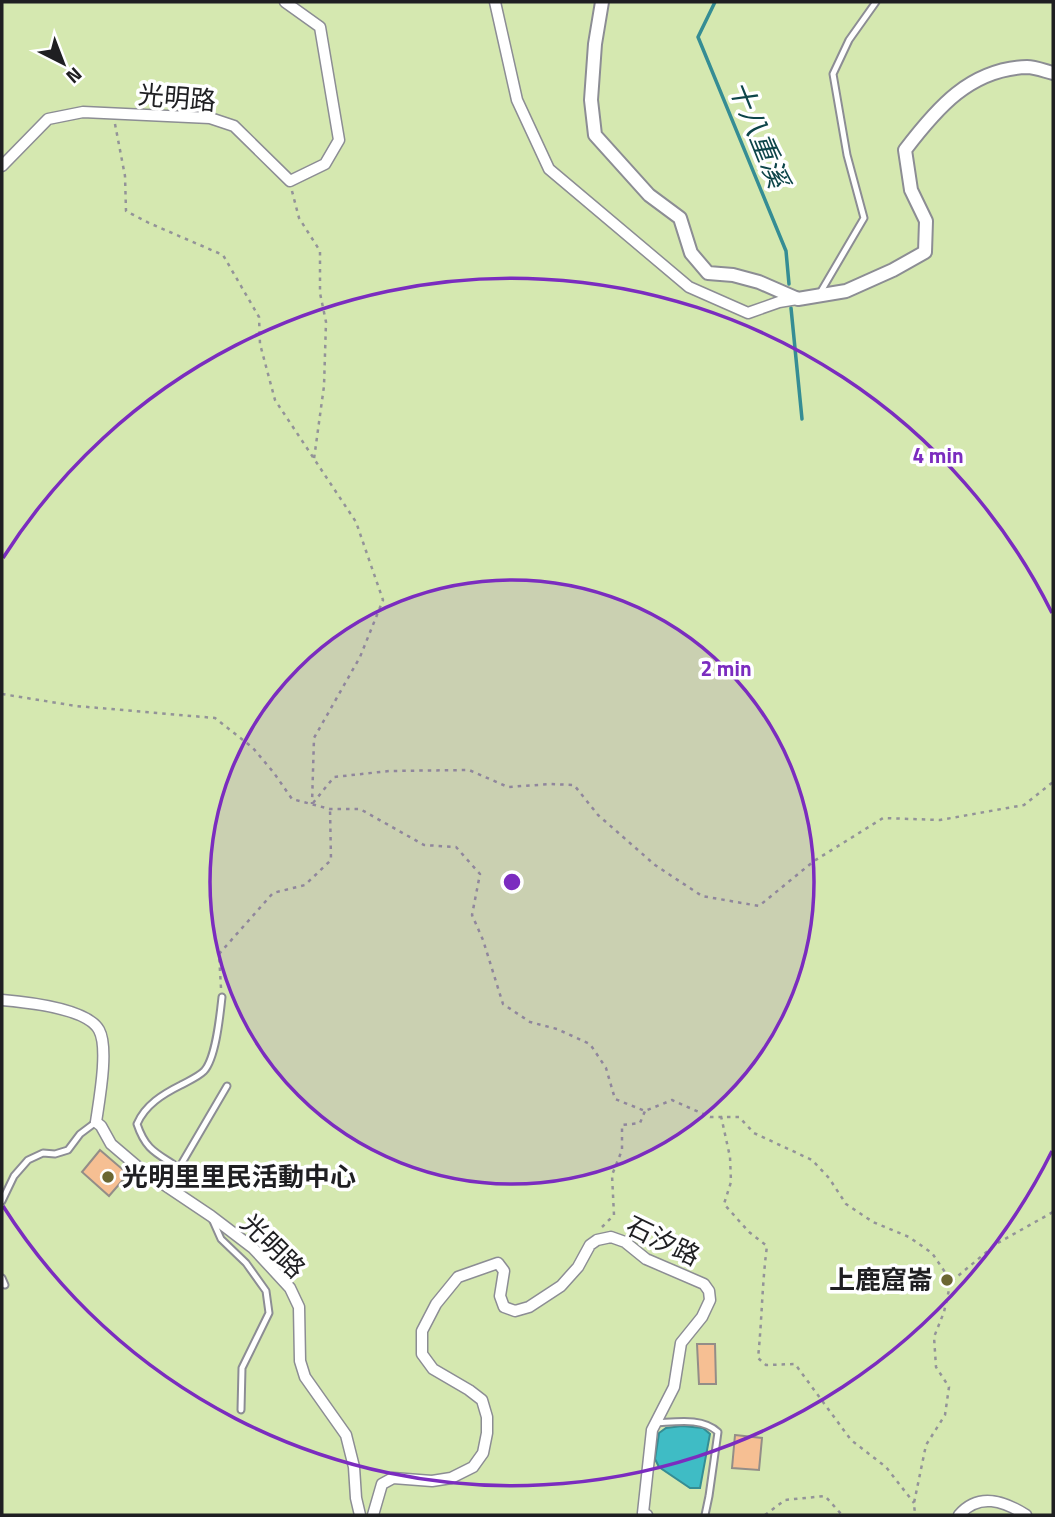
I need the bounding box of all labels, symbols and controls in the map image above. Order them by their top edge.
north arrow [28,28,98,98]
text: N [60,61,89,91]
water label: 十八重溪 [719,74,802,197]
street label: 光明路 [136,75,218,120]
text: 4 min [912,439,964,471]
text: 2 min [700,652,752,684]
centre of rings [500,870,524,894]
place label: 光明里里民活動中心 [122,1157,356,1196]
marker: 光明里里民活動中心 [100,1169,116,1185]
street label: 光明路 [232,1204,315,1287]
street label: 石汐路 [620,1206,707,1275]
place label: 上鹿窟崙 [829,1260,933,1299]
marker: 上鹿窟崙 [939,1272,955,1288]

